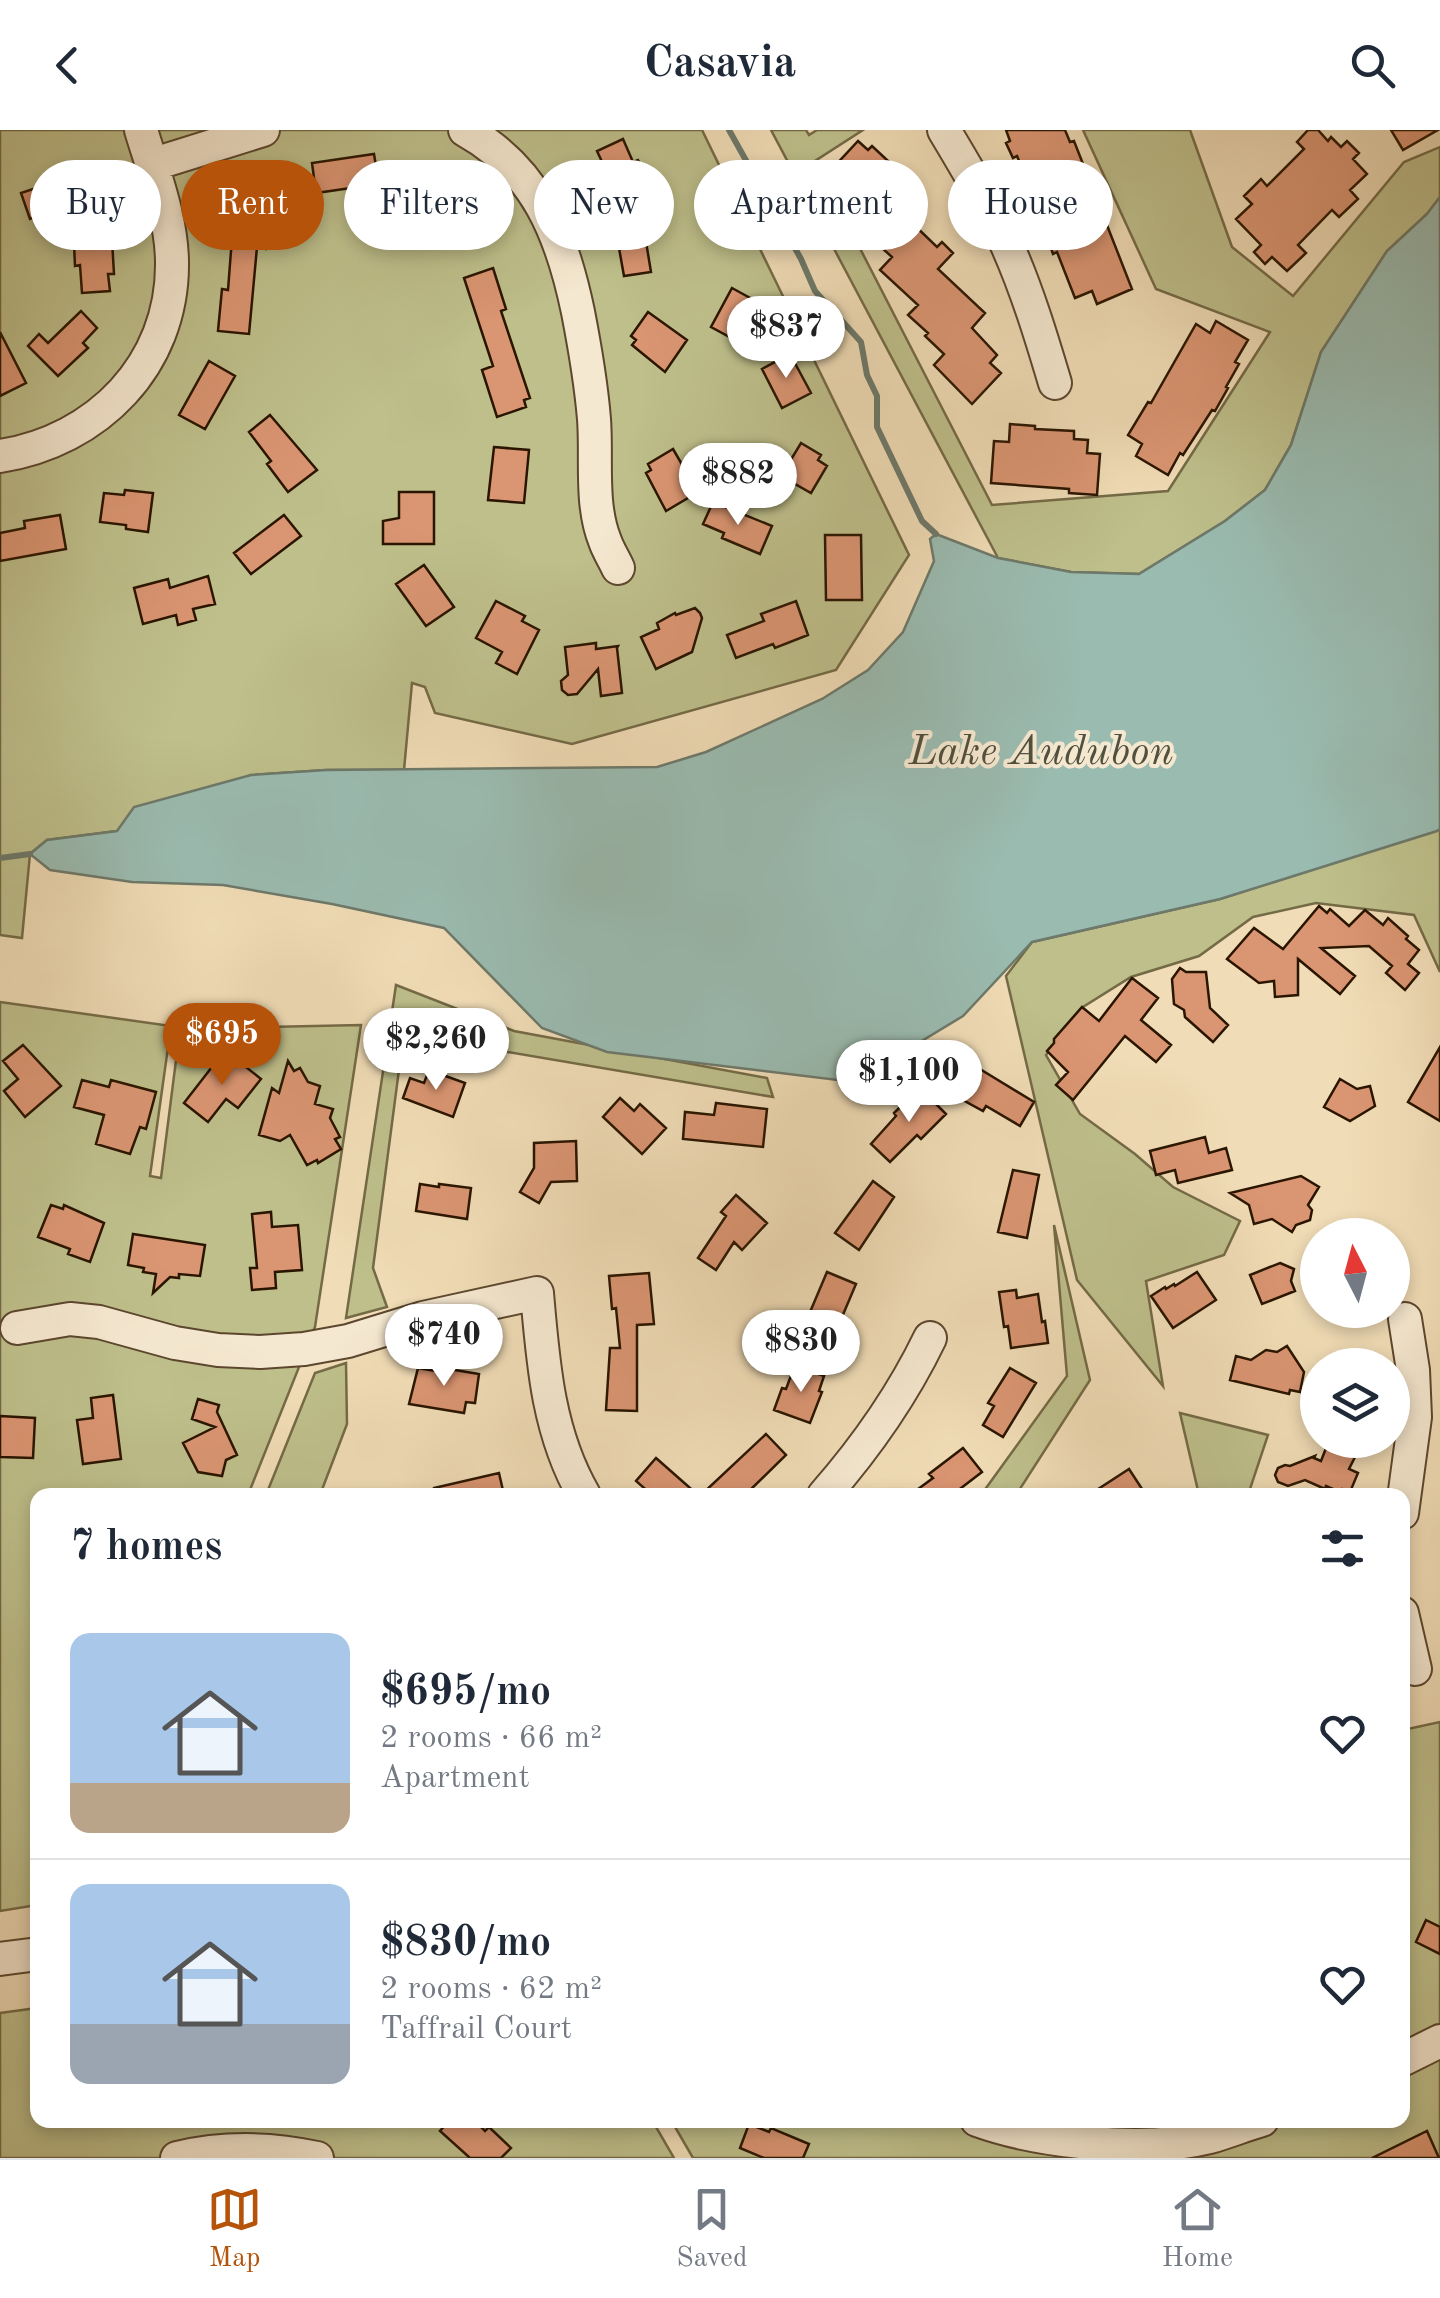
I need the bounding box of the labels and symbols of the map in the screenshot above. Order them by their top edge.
pin: $837 [727,296,845,381]
pin: $882 [679,443,797,528]
water label: Lake Audubon [907,732,1174,774]
pin: $695 [163,1003,281,1088]
pin: $2,260 [355,1008,517,1093]
pin: $1,100 [828,1040,990,1125]
north arrow [1300,1218,1410,1328]
pin: $740 [385,1304,503,1389]
pin: $830 [742,1310,860,1395]

